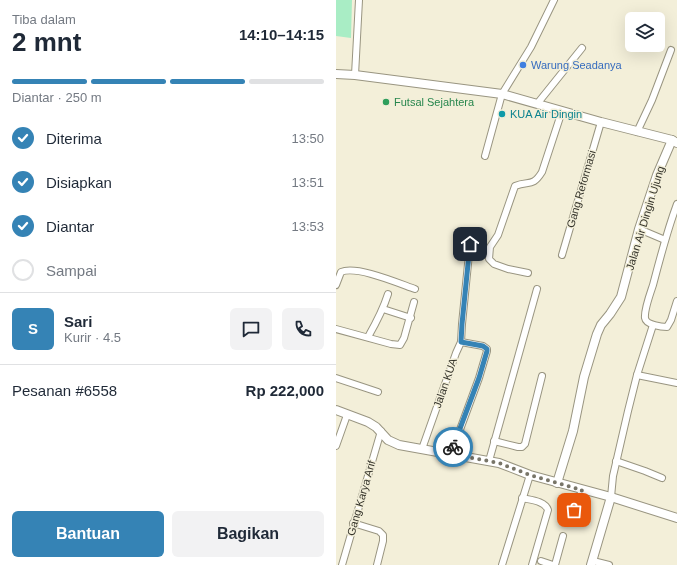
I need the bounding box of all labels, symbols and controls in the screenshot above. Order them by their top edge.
text: Tiba dalam [12,12,76,27]
map controls [625,12,665,52]
button: layers [625,12,665,52]
text: 14:10–14:15 [239,26,324,43]
text: 2 mnt [12,27,81,57]
place label: Warung Seadanya [531,59,623,71]
marker: Warung Seadanya [518,60,528,70]
text: Diantar · 250 m [12,90,102,105]
place label: Futsal Sejahtera [394,96,475,108]
marker: Futsal Sejahtera [381,97,391,107]
place label: KUA Air Dingin [510,108,582,120]
marker: KUA Air Dingin [497,109,507,119]
icon: check [12,127,34,149]
text: Diterima [46,130,102,147]
text: 13:50 [291,131,324,146]
street label: Gang Reformasi [564,149,598,229]
street label: Jalan Air Dingin Ujung [623,164,667,272]
icon: check [12,171,34,193]
text: Disiapkan [46,174,112,191]
text: 13:51 [291,175,324,190]
icon: check [12,215,34,237]
text: Diantar [46,218,94,235]
text: 13:53 [291,219,324,234]
pin [453,227,487,261]
icon: home [459,233,481,255]
text: Sampai [46,262,97,279]
button: chat [230,308,272,350]
button: phone [282,308,324,350]
text: Sari [64,313,92,330]
text: S [28,320,38,337]
text: Kurir · 4.5 [64,330,121,345]
street label: Jalan KUA [431,356,459,410]
text: Pesanan #6558 [12,382,117,399]
text: Rp 222,000 [246,382,324,399]
courier [433,427,473,467]
icon: bike [442,436,464,458]
street label: Gang Karya Arif [345,458,378,537]
pin [557,493,591,527]
icon: bag [563,499,585,521]
button: Bantuan [12,511,164,557]
button: Bagikan [172,511,324,557]

